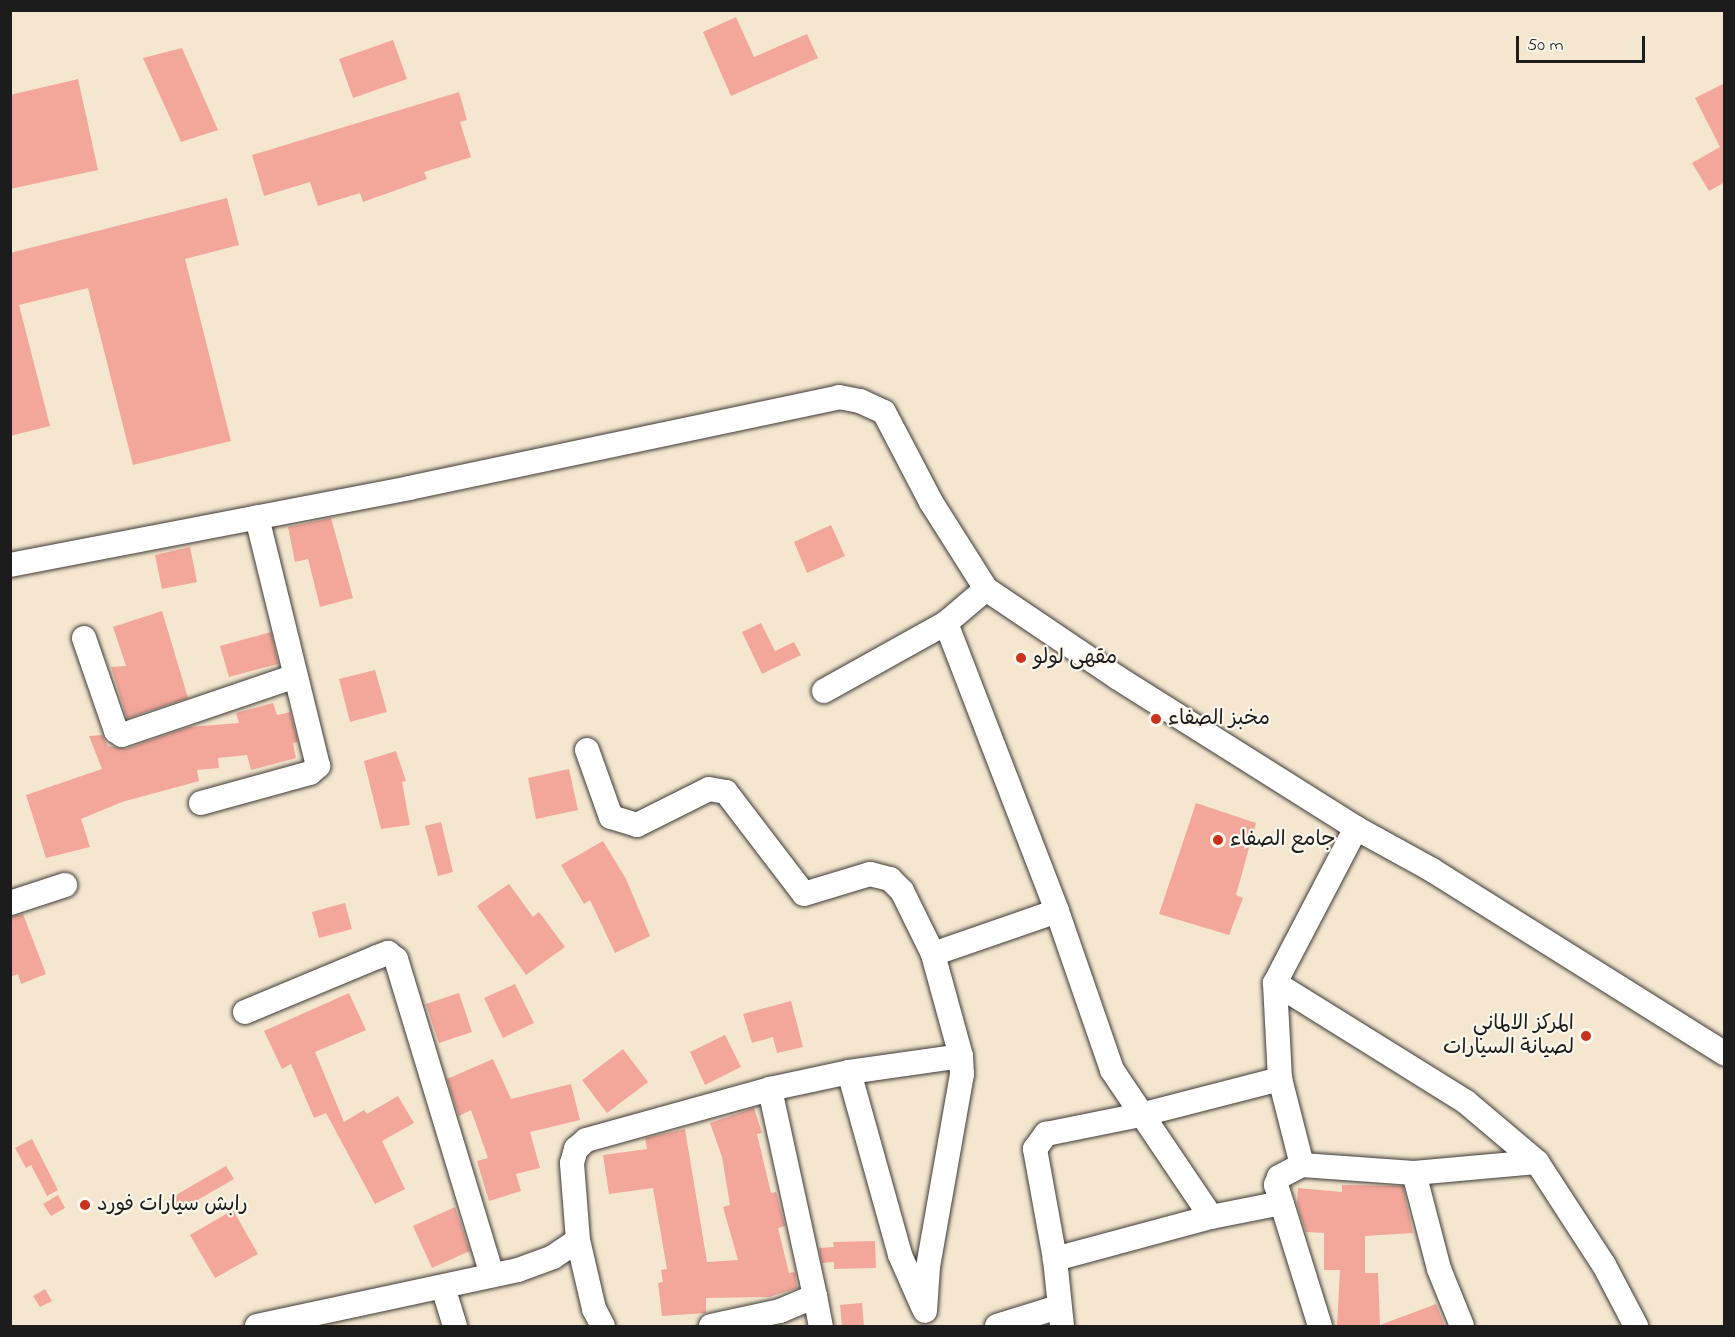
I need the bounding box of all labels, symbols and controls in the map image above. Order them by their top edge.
scale bar [1519,24,1648,62]
text: 50 m [1527,33,1564,59]
place label: مقهى لولو [1033,645,1117,671]
marker: مقهى لولو [1014,651,1028,665]
place label: مخبز الصفاء [1168,706,1270,732]
marker: مخبز الصفاء [1149,712,1163,726]
place label: جامع الصفاء [1230,827,1336,853]
marker: جامع الصفاء [1211,833,1225,847]
place label: المركز الالماني لصيانة السيارات [1443,1011,1574,1061]
marker: المركز الالماني لصيانة السيارات [1579,1029,1593,1043]
place label: رابش سيارات فورد [97,1192,248,1218]
marker: رابش سيارات فورد [78,1198,92,1212]

